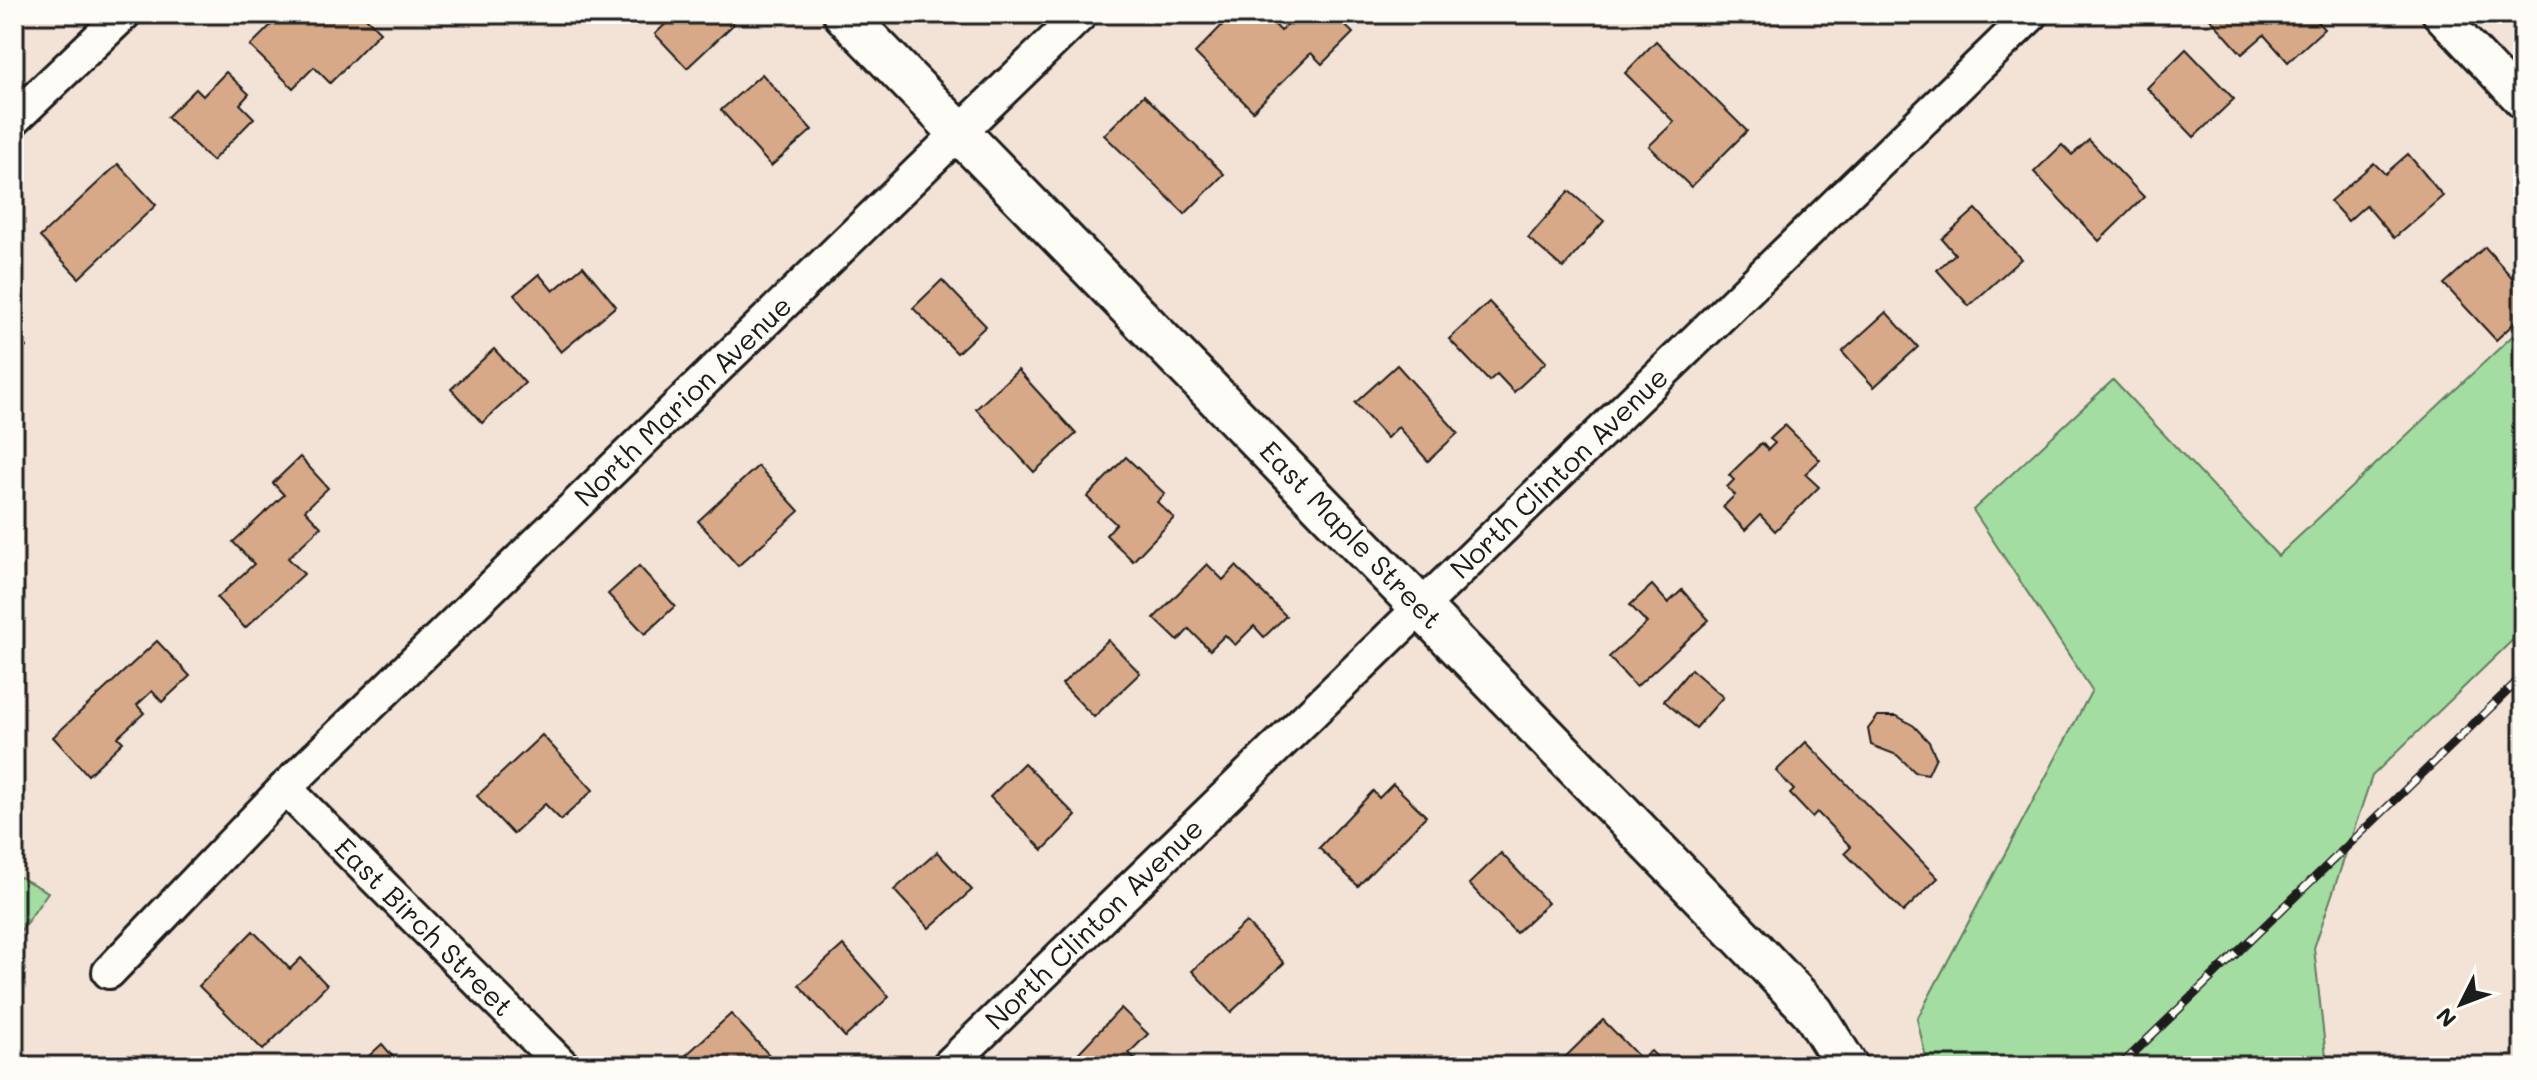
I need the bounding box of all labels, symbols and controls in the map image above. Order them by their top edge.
street label: North Marion Avenue [566,287,799,514]
street label: North Clinton Avenue [1442,359,1675,586]
street label: East Maple Street [1253,433,1451,636]
street label: North Clinton Avenue [977,810,1210,1037]
street label: East Birch Street [328,829,522,1023]
north arrow [2421,964,2501,1044]
text: N [2429,1002,2462,1034]

